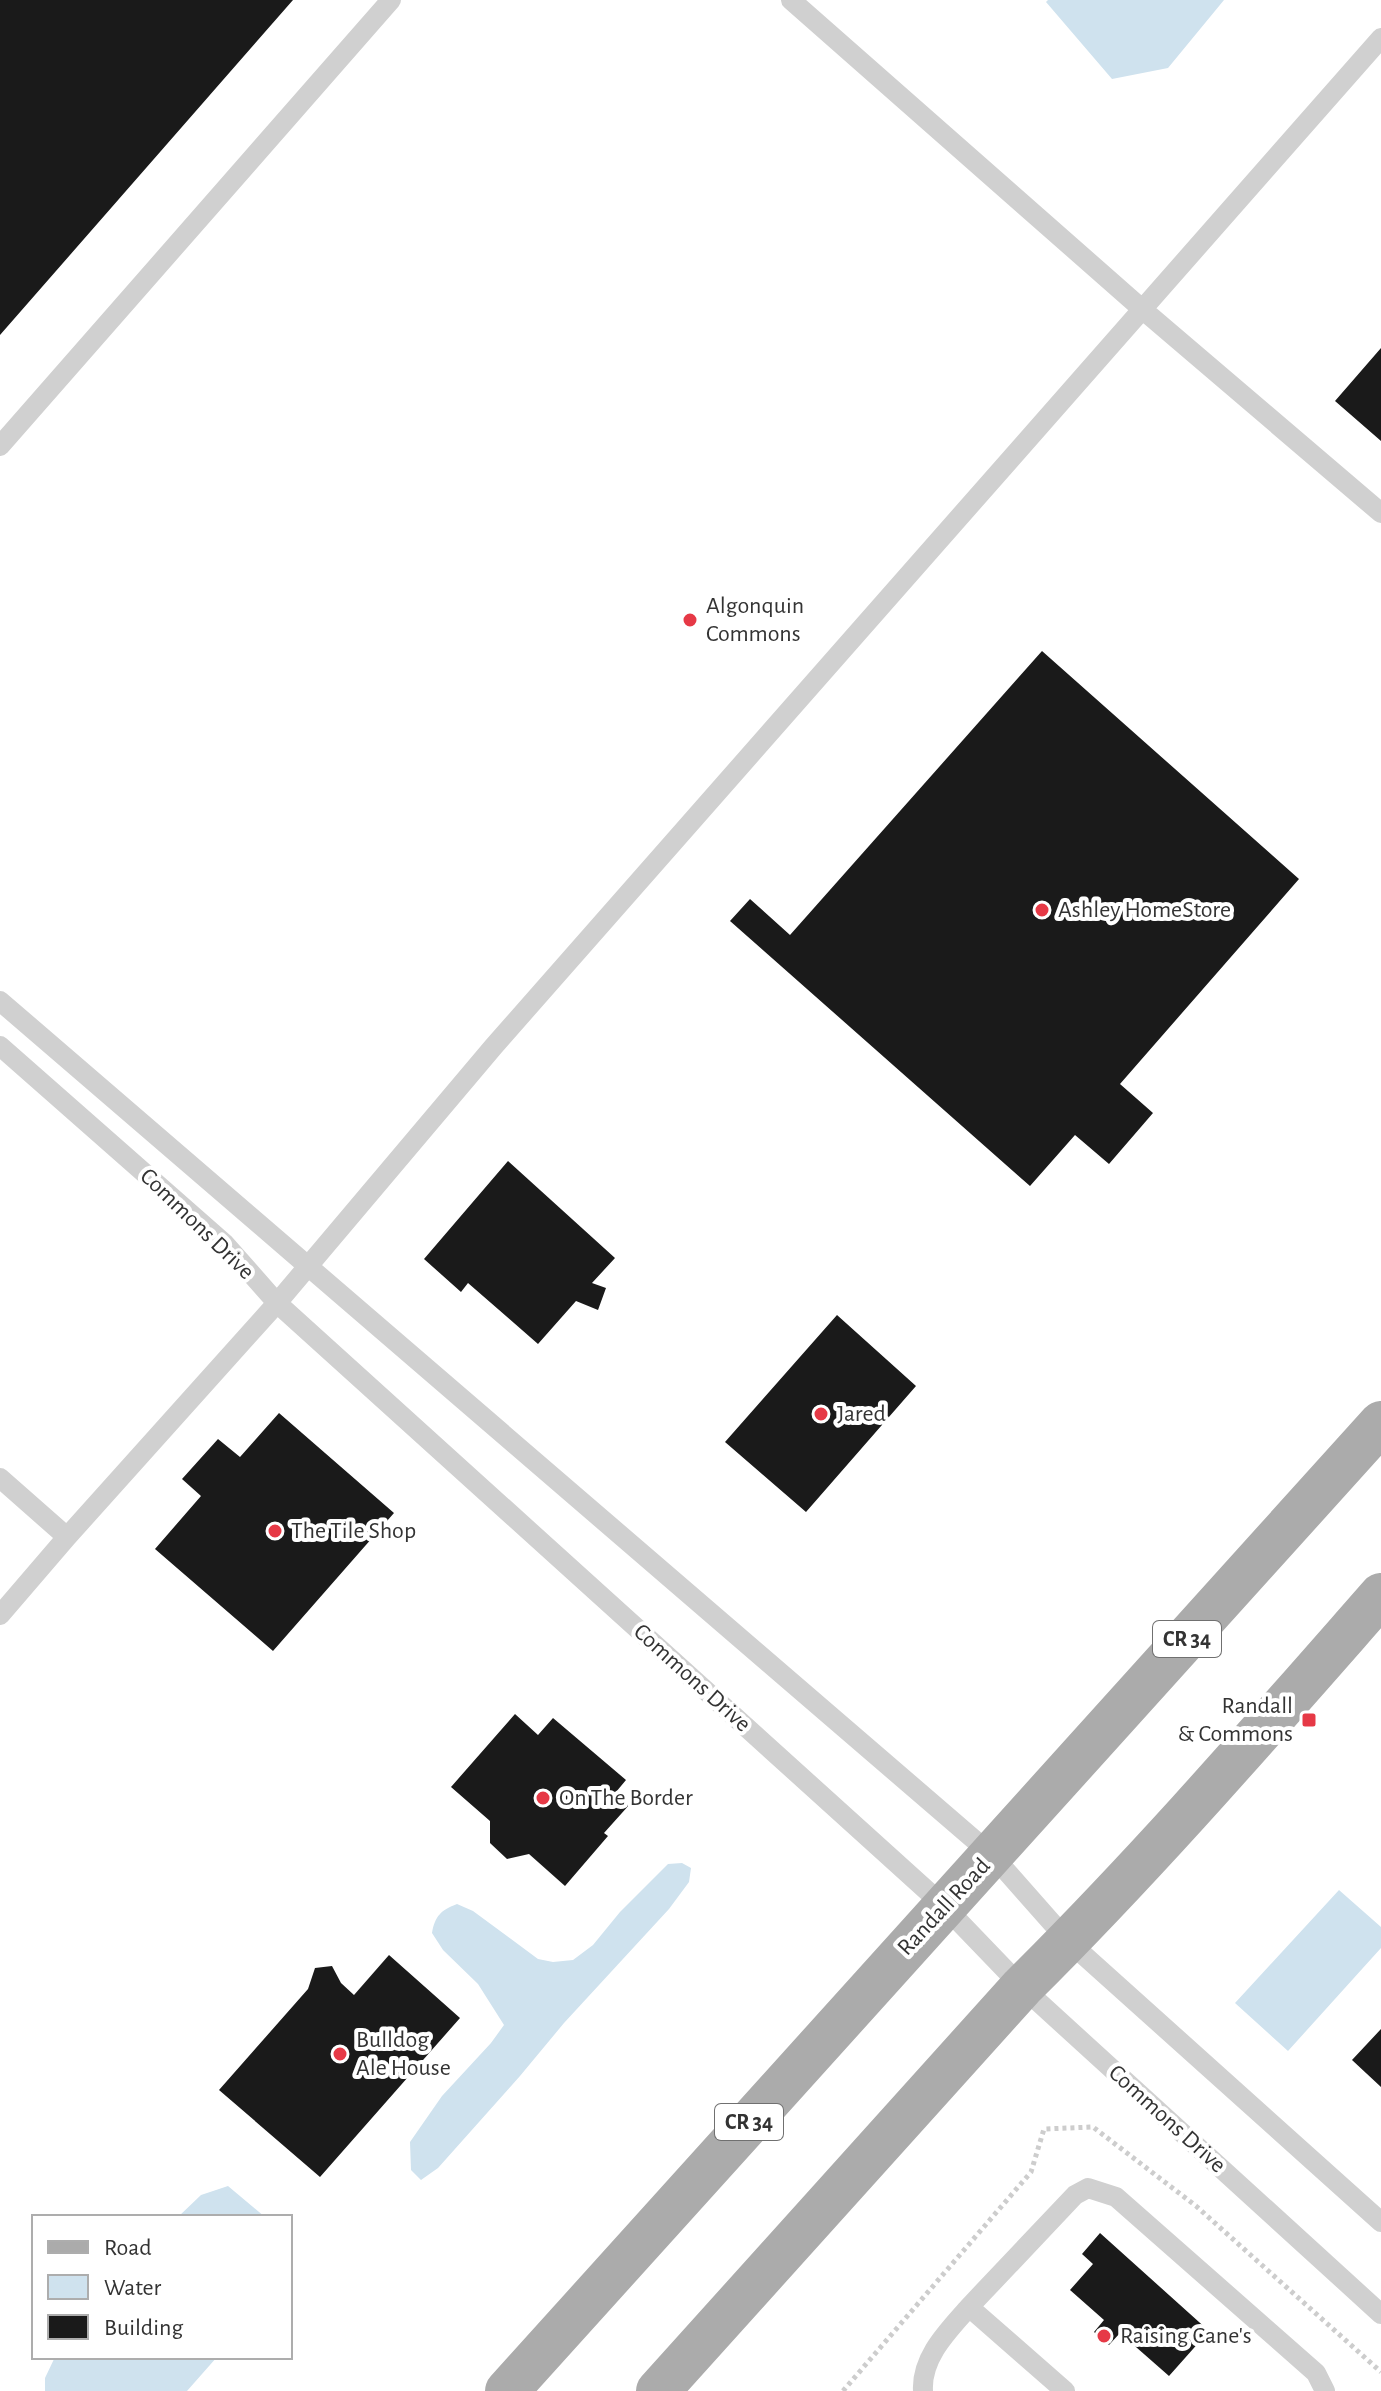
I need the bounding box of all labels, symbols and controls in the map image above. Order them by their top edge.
place label: Algonquin Commons [706,594,804,646]
marker: Algonquin Commons [681,611,699,629]
place label: Ashley HomeStore [1058,898,1231,922]
marker: Ashley HomeStore [1033,901,1051,919]
street label: Commons Drive [135,1164,259,1284]
place label: Jared [837,1402,886,1426]
marker: Jared [812,1405,830,1423]
place label: The Tile Shop [291,1519,416,1543]
marker: The Tile Shop [266,1522,284,1540]
street label: Commons Drive [629,1619,755,1737]
road number: CR 34 [1153,1621,1221,1657]
place label: Randall & Commons [1178,1694,1293,1746]
marker: Randall & Commons [1300,1711,1318,1729]
place label: On The Border [559,1786,693,1810]
marker: On The Border [534,1789,552,1807]
street label: Randall Road [893,1854,995,1960]
place label: Bulldog Ale House [356,2028,451,2080]
marker: Bulldog Ale House [331,2045,349,2063]
street label: Commons Drive [1104,2060,1230,2178]
road number: CR 34 [715,2104,783,2140]
legend [32,2215,292,2359]
text: Road [104,2236,152,2260]
text: Water [104,2276,162,2300]
text: Building [104,2316,183,2340]
place label: Raising Cane's [1120,2324,1252,2348]
marker: Raising Cane's [1095,2327,1113,2345]

